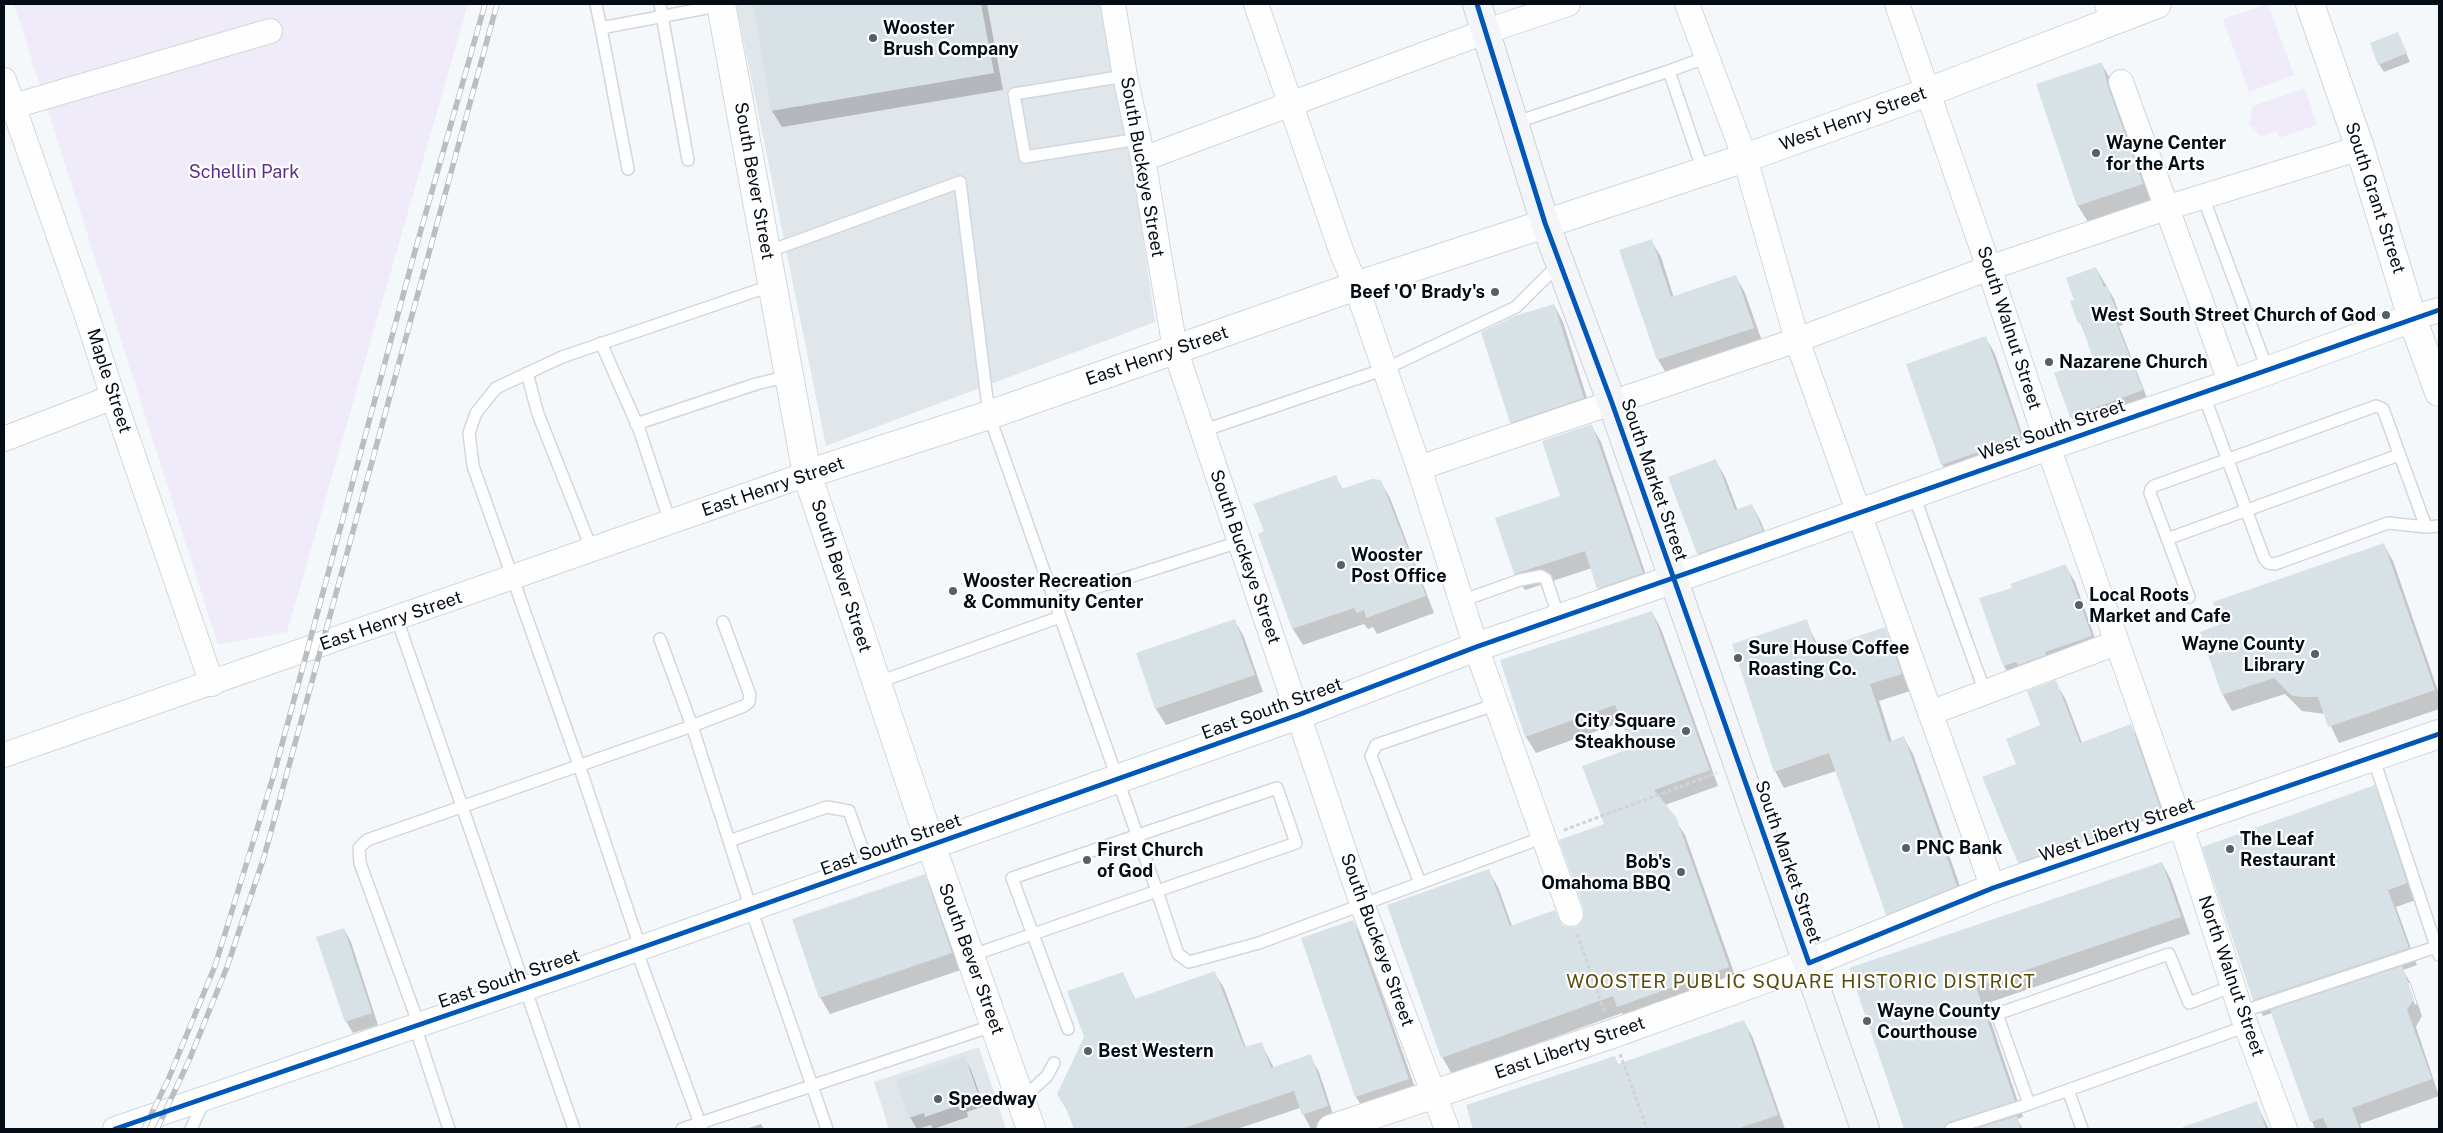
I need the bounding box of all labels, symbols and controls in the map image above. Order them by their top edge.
place label: Wooster Brush Company [883,17,1019,59]
marker: Wooster Brush Company [867,32,879,44]
street label: South Buckeye Street [1115,75,1169,259]
street label: West Henry Street [1777,82,1929,156]
street label: South Bever Street [730,101,778,261]
street label: South Grant Street [2340,119,2410,277]
place label: Wayne Center for the Arts [2106,132,2226,174]
marker: Wayne Center for the Arts [2090,147,2102,159]
park label: Schellin Park [189,161,299,183]
street label: South Walnut Street [1972,243,2046,413]
place label: Beef 'O' Brady's [1350,281,1485,303]
marker: Beef 'O' Brady's [1489,286,1501,298]
place label: West South Street Church of God [2091,304,2376,326]
marker: West South Street Church of God [2380,309,2392,321]
street label: East Henry Street [1083,321,1231,391]
street label: Maple Street [82,326,136,436]
place label: Nazarene Church [2059,351,2208,373]
marker: Nazarene Church [2043,356,2055,368]
street label: West South Street [1976,395,2128,465]
street label: South Market Street [1616,396,1692,564]
street label: East Henry Street [699,452,847,522]
street label: South Buckeye Street [1205,467,1285,647]
street label: South Bever Street [806,497,876,655]
place label: Wooster Post Office [1351,544,1447,586]
marker: Wooster Post Office [1335,559,1347,571]
place label: Wooster Recreation & Community Center [963,570,1143,612]
place label: Local Roots Market and Cafe [2089,584,2231,626]
marker: Wooster Recreation & Community Center [947,585,959,597]
street label: East Henry Street [317,586,465,656]
marker: Local Roots Market and Cafe [2073,599,2085,611]
place label: Wayne County Library [2181,633,2305,676]
place label: Sure House Coffee Roasting Co. [1748,637,1909,680]
marker: Wayne County Library [2309,648,2321,660]
marker: Sure House Coffee Roasting Co. [1732,652,1744,664]
street label: East South Street [1199,674,1345,744]
place label: City Square Steakhouse [1574,710,1676,752]
marker: City Square Steakhouse [1680,725,1692,737]
street label: South Market Street [1750,778,1826,946]
street label: West Liberty Street [2036,793,2198,867]
street label: East South Street [818,810,964,880]
place label: The Leaf Restaurant [2240,828,2336,871]
place label: PNC Bank [1916,837,2002,859]
place label: First Church of God [1097,839,1203,882]
marker: PNC Bank [1900,842,1912,854]
marker: The Leaf Restaurant [2224,843,2236,855]
street label: South Buckeye Street [1336,850,1418,1030]
place label: Bob's Omahoma BBQ [1541,851,1671,894]
marker: First Church of God [1081,854,1093,866]
marker: Bob's Omahoma BBQ [1675,866,1687,878]
street label: South Bever Street [934,880,1008,1038]
street label: North Walnut Street [2193,893,2269,1059]
street label: East South Street [435,945,583,1013]
district label: WOOSTER PUBLIC SQUARE HISTORIC DISTRICT [1561,971,2041,993]
place label: Wayne County Courthouse [1877,1000,2001,1042]
street label: East Liberty Street [1492,1012,1648,1084]
marker: Wayne County Courthouse [1861,1015,1873,1027]
place label: Best Western [1098,1040,1214,1062]
marker: Best Western [1082,1045,1094,1057]
place label: Speedway [948,1088,1037,1110]
marker: Speedway [932,1093,944,1105]

